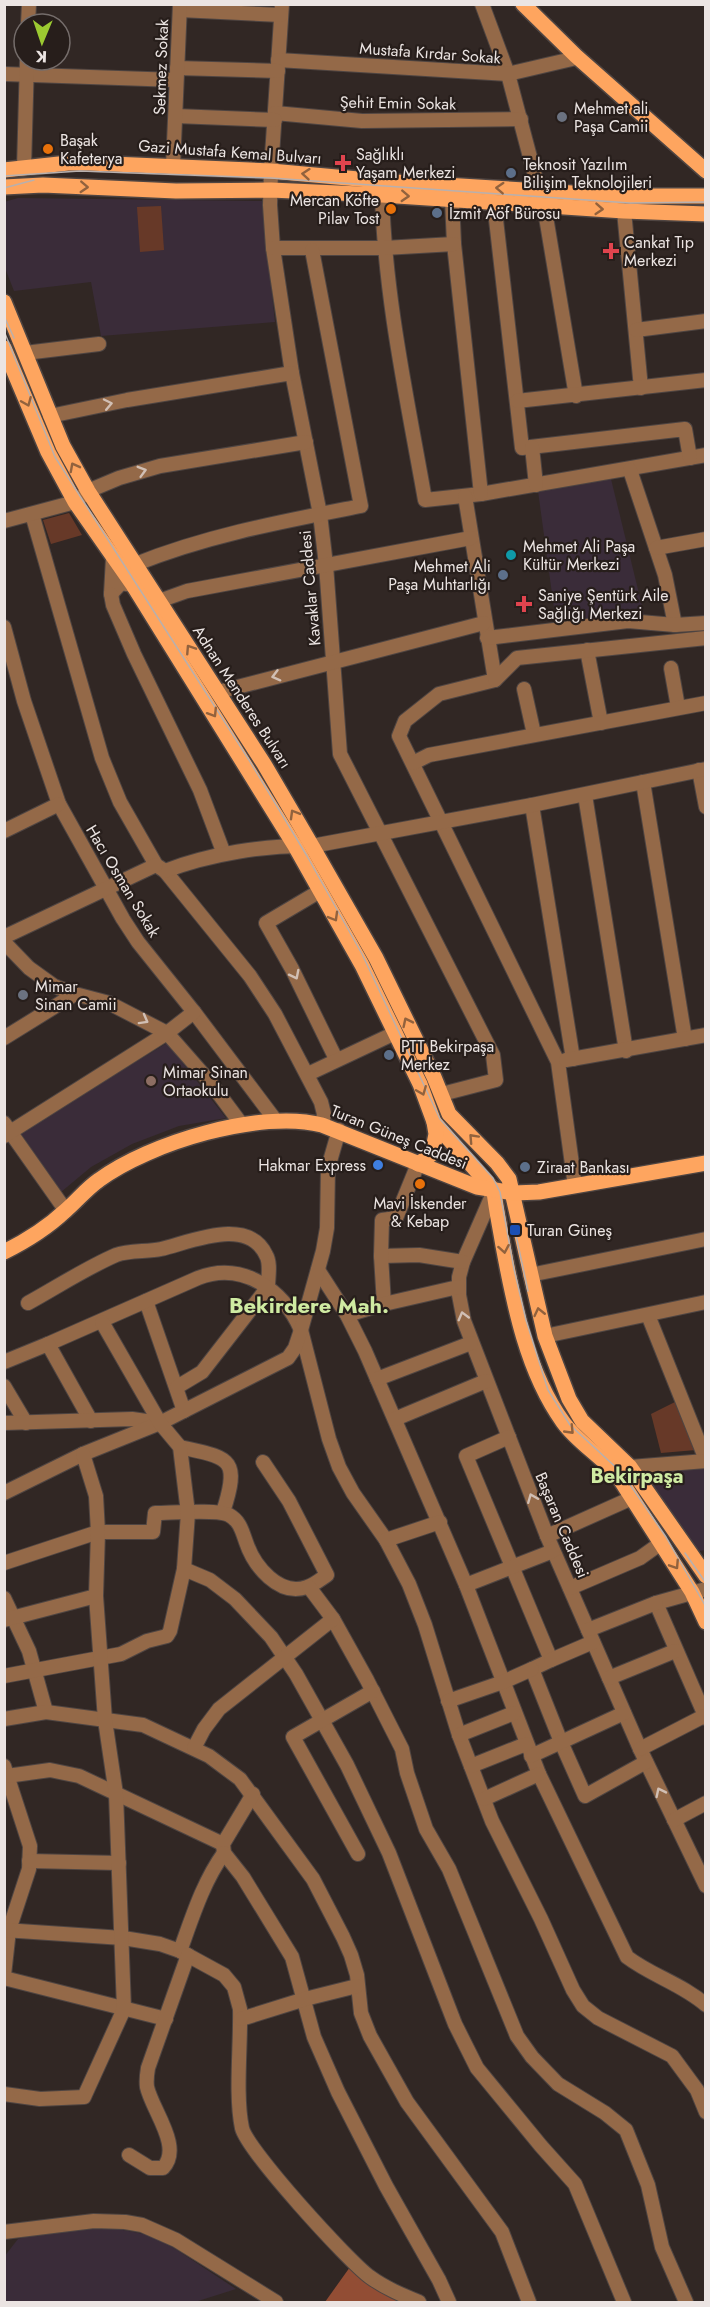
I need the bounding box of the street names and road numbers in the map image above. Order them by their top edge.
street label: Sekmez Sokak [148,18,174,115]
street label: Mustafa Kırdar Sokak [359,37,502,69]
street label: Şehit Emin Sokak [340,90,457,116]
street label: Gazi Mustafa Kemal Bulvarı [138,134,322,170]
street label: Kavaklar Caddesi [293,529,327,647]
street label: Adnan Menderes Bulvarı [187,621,297,773]
street label: Hacı Osman Sokak [80,820,166,942]
street label: Turan Güneş Caddesi [327,1099,471,1175]
street label: Başaran Caddesi [529,1469,595,1581]

